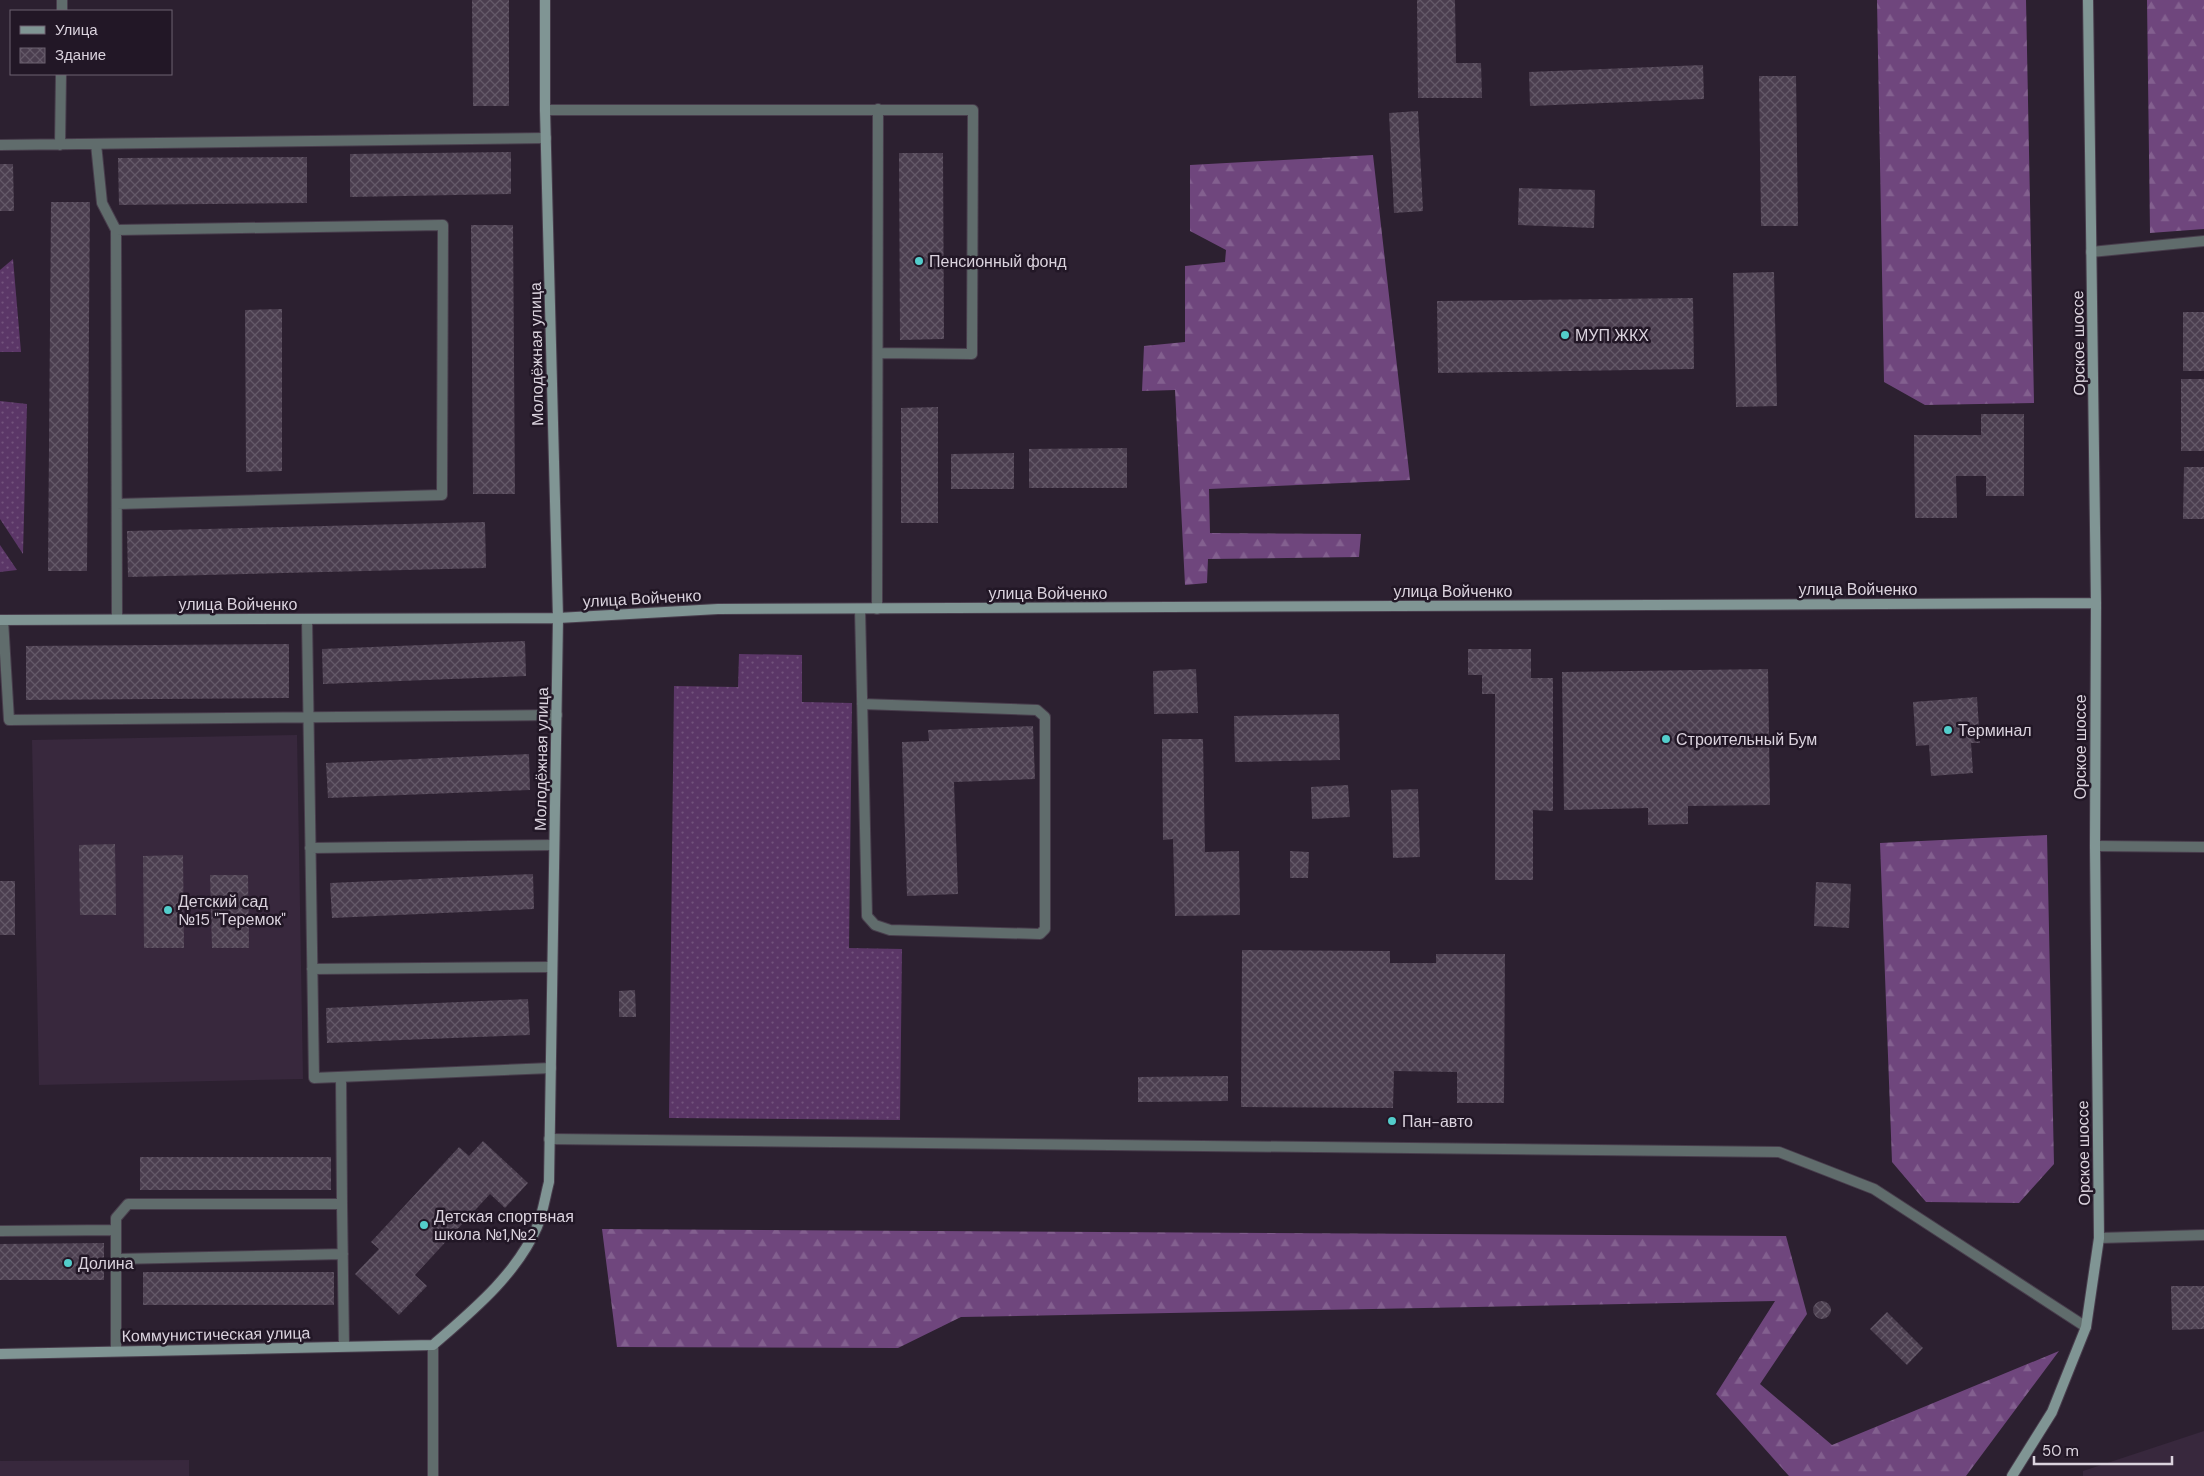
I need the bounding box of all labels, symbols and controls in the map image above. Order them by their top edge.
legend [10,10,172,75]
text: Улица [55,20,98,40]
text: Здание [55,45,106,65]
place label: Пенсионный фонд [929,251,1067,272]
marker: Пенсионный фонд [913,255,925,267]
street label: Молодёжная улица [525,282,548,426]
street label: Орское шоссе [2067,290,2090,396]
place label: МУП ЖКХ [1575,325,1649,346]
marker: МУП ЖКХ [1559,329,1571,341]
street label: улица Войченко [1799,579,1918,600]
street label: улица Войченко [1394,581,1513,602]
street label: улица Войченко [989,583,1108,604]
street label: улица Войченко [582,585,702,612]
street label: улица Войченко [179,594,298,615]
street label: Молодёжная улица [530,687,553,831]
street label: Орское шоссе [2070,694,2091,800]
place label: Терминал [1958,720,2032,741]
marker: Терминал [1942,724,1954,736]
place label: Строительный Бум [1676,729,1817,750]
marker: Строительный Бум [1660,733,1672,745]
place label: Детский сад №15 "Теремок" [178,891,286,930]
marker: Детский сад №15 "Теремок" [162,904,174,916]
street label: Орское шоссе [2072,1100,2095,1206]
place label: Пан-авто [1402,1111,1473,1132]
marker: Пан-авто [1386,1115,1398,1127]
place label: Детская спортвная школа №1,№2 [434,1206,574,1245]
marker: Детская спортвная школа №1,№2 [418,1219,430,1231]
place label: Долина [78,1253,134,1274]
marker: Долина [62,1257,74,1269]
street label: Коммунистическая улица [121,1322,311,1347]
scale bar [2034,1434,2172,1466]
text: 50 m [2042,1441,2079,1461]

